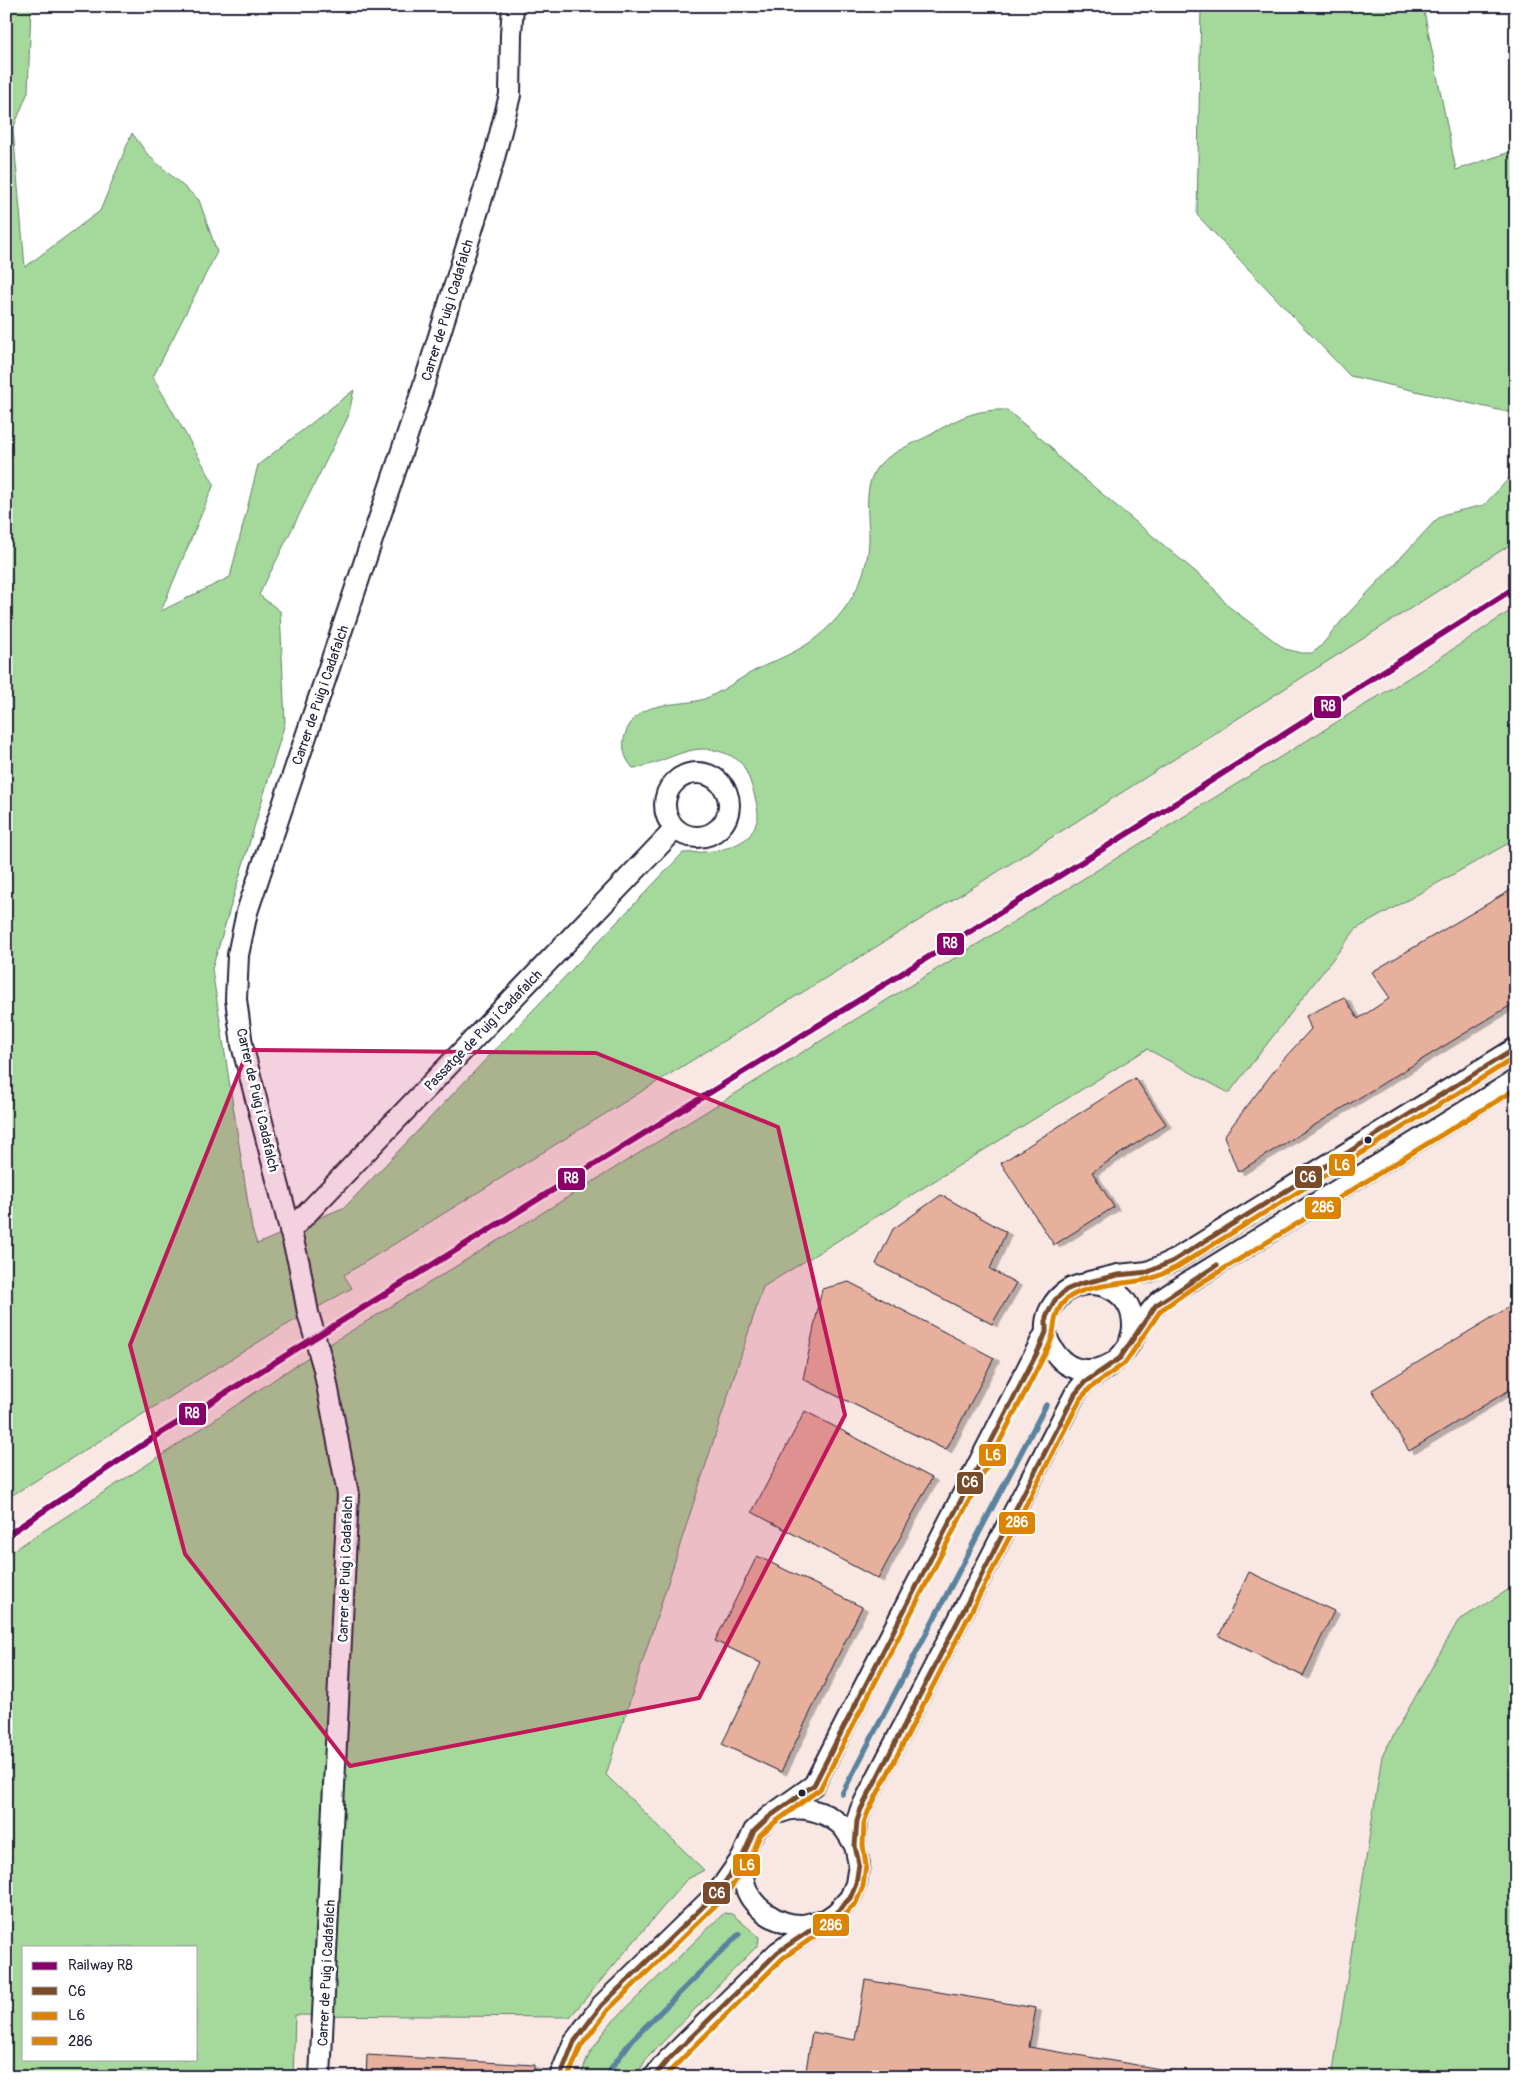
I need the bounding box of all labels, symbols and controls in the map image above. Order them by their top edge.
street label: Carrer de Puig i Cadafalch [418,237,477,383]
street label: Carrer de Puig i Cadafalch [289,623,352,767]
line badge: R8 [1313,695,1342,719]
text: R8 [1320,698,1336,715]
line badge: R8 [936,932,965,956]
text: R8 [942,935,958,952]
street label: Passatge de Puig i Cadafalch [421,966,546,1094]
street label: Carrer de Puig i Cadafalch [233,1027,282,1174]
unlabelled marker [1363,1135,1373,1145]
line badge: L6 [1328,1153,1356,1177]
text: L6 [1334,1157,1350,1174]
line badge: C6 [1294,1165,1323,1189]
line badge: R8 [557,1167,586,1191]
text: C6 [1300,1169,1316,1186]
text: R8 [563,1170,579,1187]
line badge: 286 [1304,1196,1342,1220]
text: 286 [1311,1199,1335,1216]
line badge: R8 [178,1402,207,1426]
text: R8 [184,1405,200,1422]
line badge: L6 [978,1443,1007,1467]
text: L6 [985,1447,1001,1464]
line badge: C6 [956,1471,984,1495]
text: C6 [962,1474,978,1491]
street label: Carrer de Puig i Cadafalch [334,1495,357,1643]
line badge: 286 [998,1511,1036,1535]
text: 286 [1005,1514,1029,1531]
unlabelled marker [797,1788,807,1798]
line badge: L6 [732,1853,761,1877]
text: L6 [739,1857,755,1874]
line badge: C6 [702,1881,731,1905]
text: C6 [709,1885,725,1902]
street label: Carrer de Puig i Cadafalch [314,1899,339,2047]
line badge: 286 [812,1913,850,1937]
text: 286 [819,1917,843,1934]
legend [22,1946,198,2060]
text: Railway R8 [68,1956,133,1975]
text: C6 [68,1982,86,2001]
text: L6 [68,2006,85,2025]
text: 286 [68,2032,93,2051]

